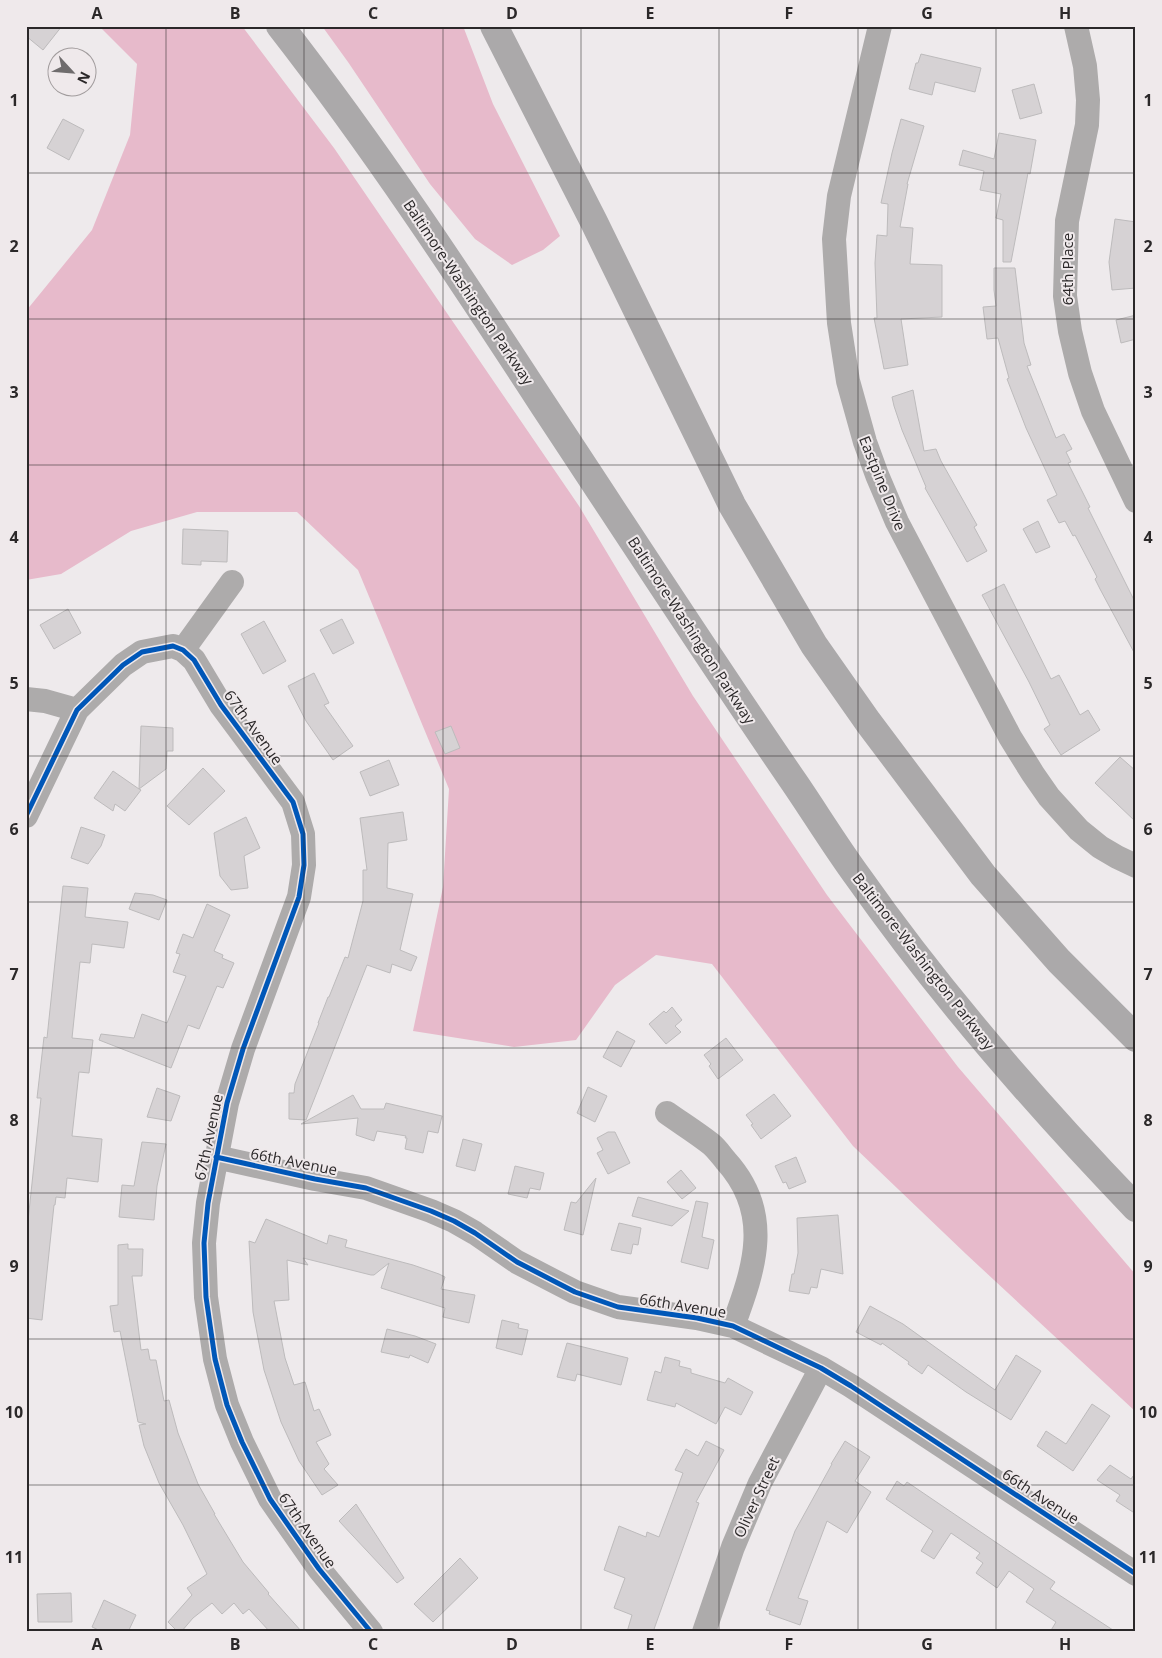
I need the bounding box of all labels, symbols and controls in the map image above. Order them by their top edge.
text: A [91,2,103,24]
text: B [230,2,240,24]
text: C [368,2,378,24]
text: D [506,2,518,24]
text: E [646,2,655,24]
text: F [785,2,793,24]
text: G [921,2,933,24]
text: H [1059,2,1071,24]
north arrow [48,48,98,98]
text: N [73,69,95,87]
text: 1 [9,89,19,111]
text: 1 [1143,89,1153,111]
street label: Baltimore-Washington Parkway [399,196,539,389]
street label: 64th Place [1057,233,1077,305]
text: 2 [9,235,19,257]
text: 2 [1143,235,1153,257]
text: 3 [9,381,19,403]
text: 3 [1143,381,1153,403]
street label: Eastpine Drive [855,433,911,533]
text: 4 [9,526,19,548]
text: 4 [1143,526,1153,548]
street label: Baltimore-Washington Parkway [624,533,760,728]
text: 5 [9,672,19,694]
text: 5 [1143,672,1153,694]
street label: 67th Avenue [220,686,288,768]
text: 6 [9,818,19,840]
text: 6 [1143,818,1153,840]
street label: Baltimore-Washington Parkway [849,868,1000,1054]
text: 7 [9,963,19,985]
text: 7 [1143,963,1153,985]
street label: 67th Avenue [189,1092,227,1182]
text: 8 [9,1109,19,1131]
text: 8 [1143,1109,1153,1131]
street label: 66th Avenue [249,1143,339,1179]
text: 9 [9,1255,19,1277]
text: 9 [1143,1255,1153,1277]
street label: 66th Avenue [638,1288,728,1322]
text: 10 [5,1401,23,1423]
text: 10 [1139,1401,1157,1423]
street label: Oliver Street [729,1453,783,1541]
street label: 66th Avenue [999,1464,1083,1528]
street label: 67th Avenue [275,1488,341,1572]
text: 11 [5,1546,23,1568]
text: 11 [1139,1546,1157,1568]
text: A [91,1633,103,1655]
text: B [230,1633,240,1655]
text: C [368,1633,378,1655]
text: D [506,1633,518,1655]
text: E [646,1633,655,1655]
text: F [785,1633,793,1655]
text: G [921,1633,933,1655]
text: H [1059,1633,1071,1655]

